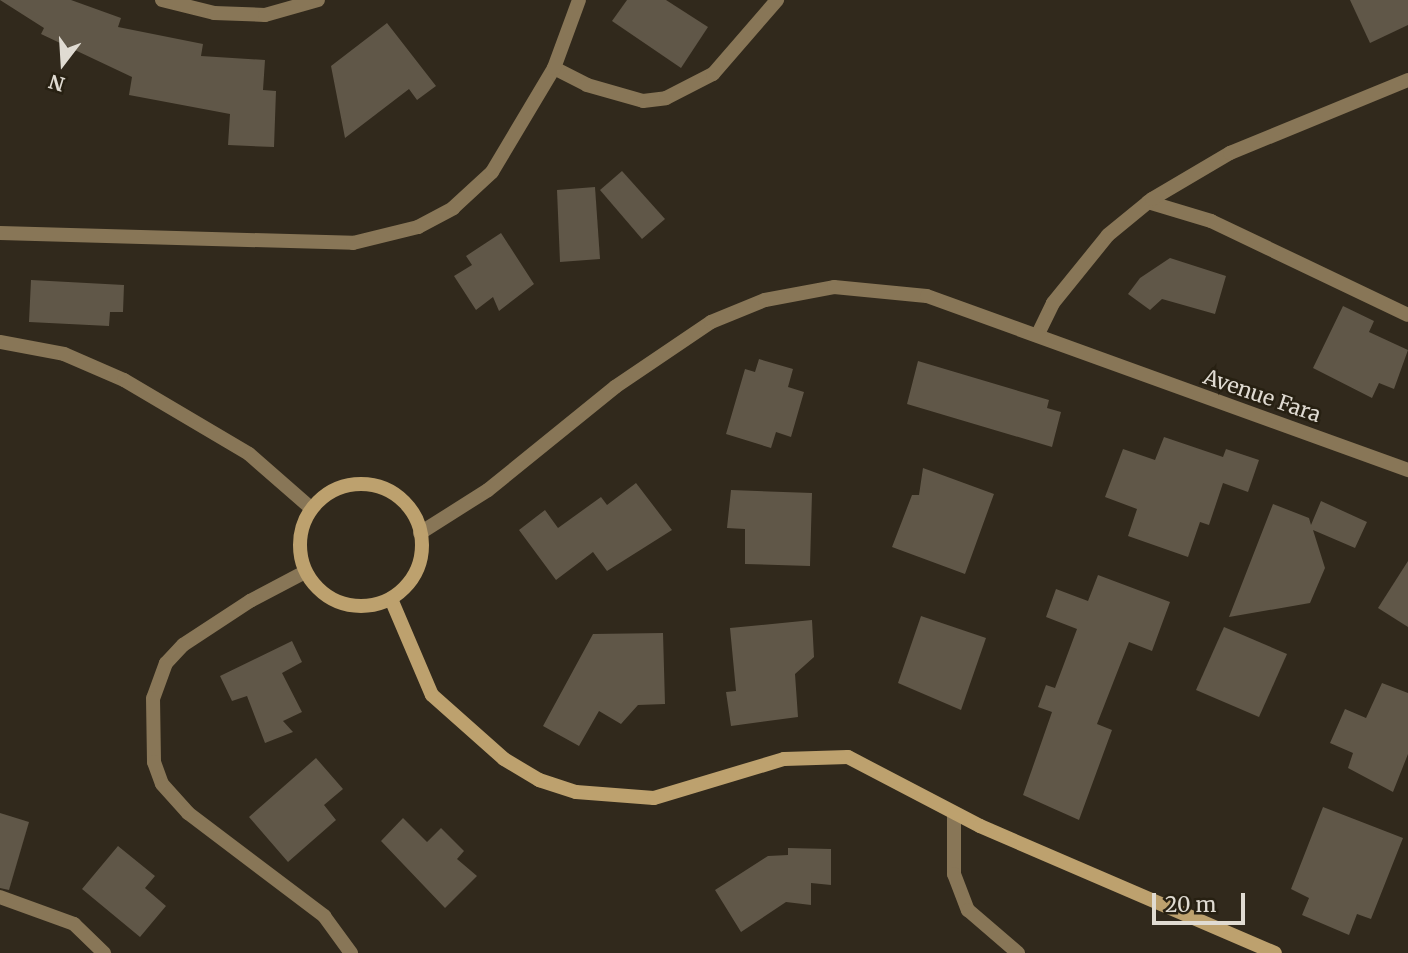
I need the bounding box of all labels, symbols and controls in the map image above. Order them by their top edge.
north arrow [28,28,98,98]
text: N [46,69,68,97]
street label: Avenue Fara [1200,364,1324,428]
scale bar [1156,880,1249,924]
text: 20 m [1165,891,1216,918]

